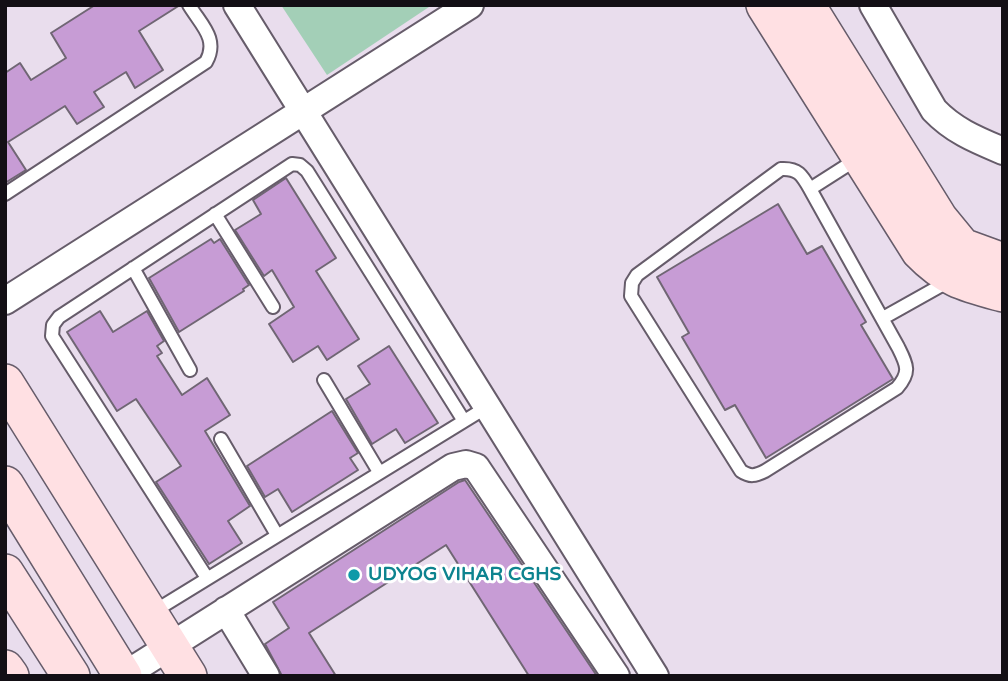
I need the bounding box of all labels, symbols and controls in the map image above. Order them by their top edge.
place label: UDYOG VIHAR CGHS [368,564,561,586]
marker: UDYOG VIHAR CGHS [346,567,362,583]

